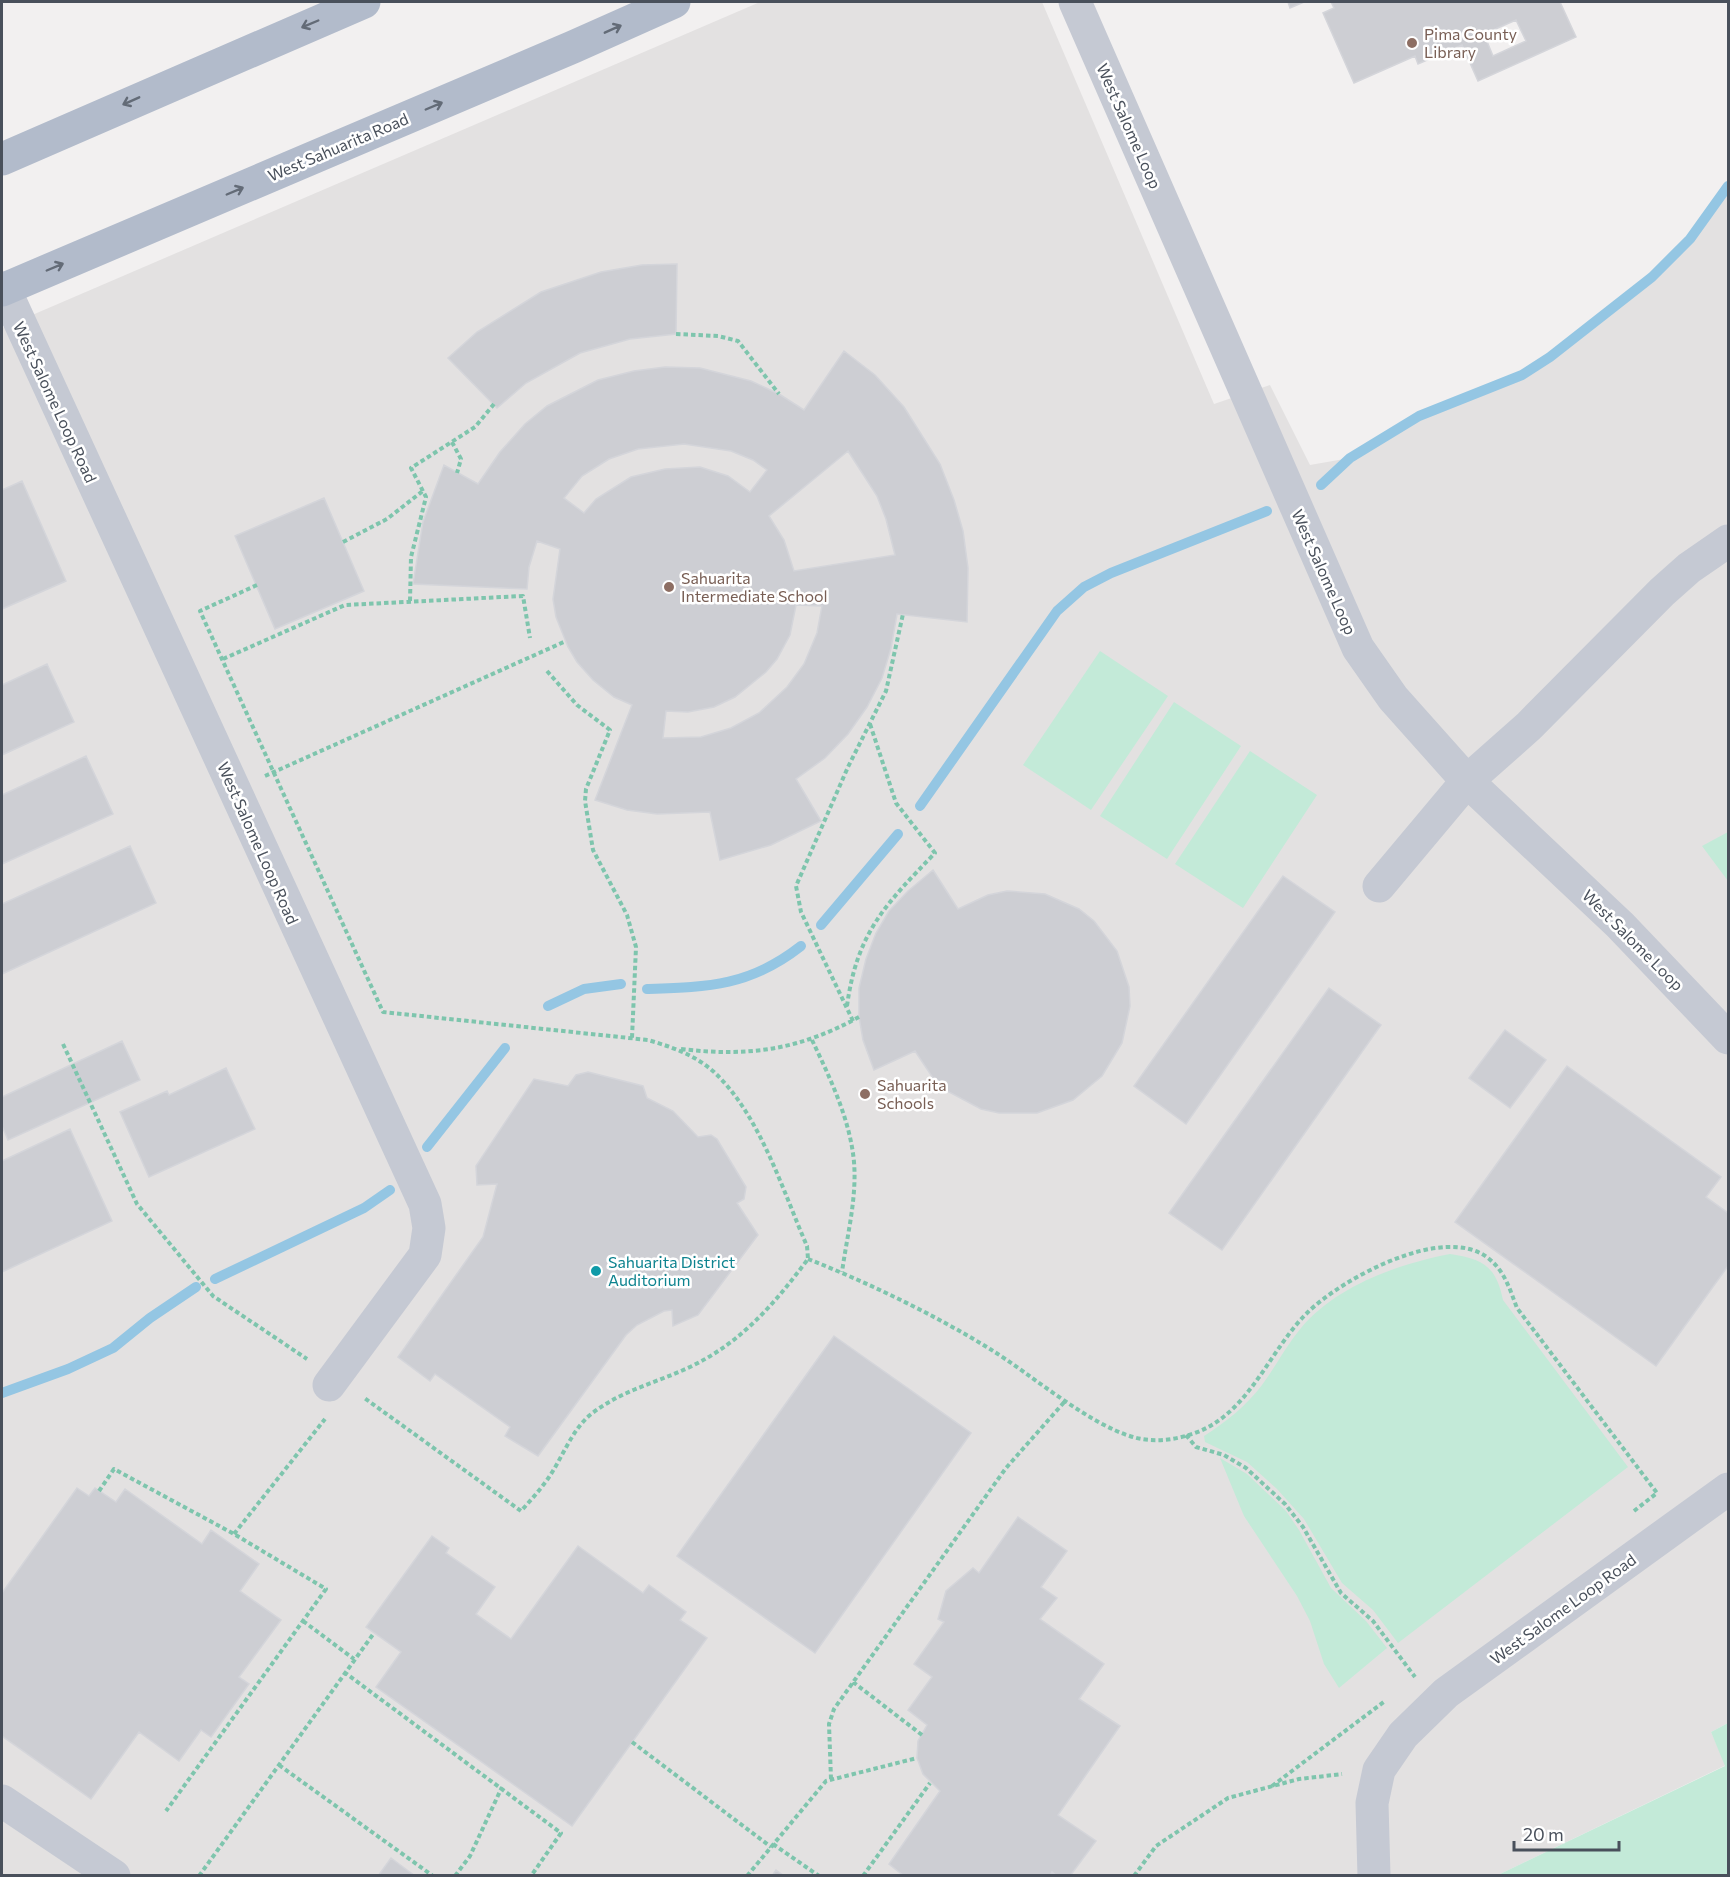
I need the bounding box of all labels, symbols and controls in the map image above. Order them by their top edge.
one-way arrow [301,19,320,30]
one-way arrow [603,23,621,35]
place label: Pima County Library [1424,24,1517,61]
marker: Pima County Library [1405,36,1419,50]
street label: West Salome Loop [1093,60,1166,191]
one-way arrow [122,96,140,108]
one-way arrow [424,100,442,111]
street label: West Sahuarita Road [265,108,411,185]
one-way arrow [225,185,244,196]
one-way arrow [46,261,64,272]
street label: West Salome Loop Road [10,318,101,485]
street label: West Salome Loop [1288,506,1361,637]
place label: Sahuarita Intermediate School [681,568,828,605]
marker: Sahuarita Intermediate School [662,580,676,594]
street label: West Salome Loop Road [214,759,303,927]
street label: West Salome Loop [1579,885,1688,994]
place label: Sahuarita Schools [877,1075,947,1112]
marker: Sahuarita Schools [858,1087,872,1101]
place label: Sahuarita District Auditorium [608,1252,736,1289]
marker: Sahuarita District Auditorium [589,1264,603,1278]
street label: West Salome Loop Road [1486,1549,1639,1668]
scale bar [1514,1814,1619,1852]
text: 20 m [1523,1823,1564,1845]

